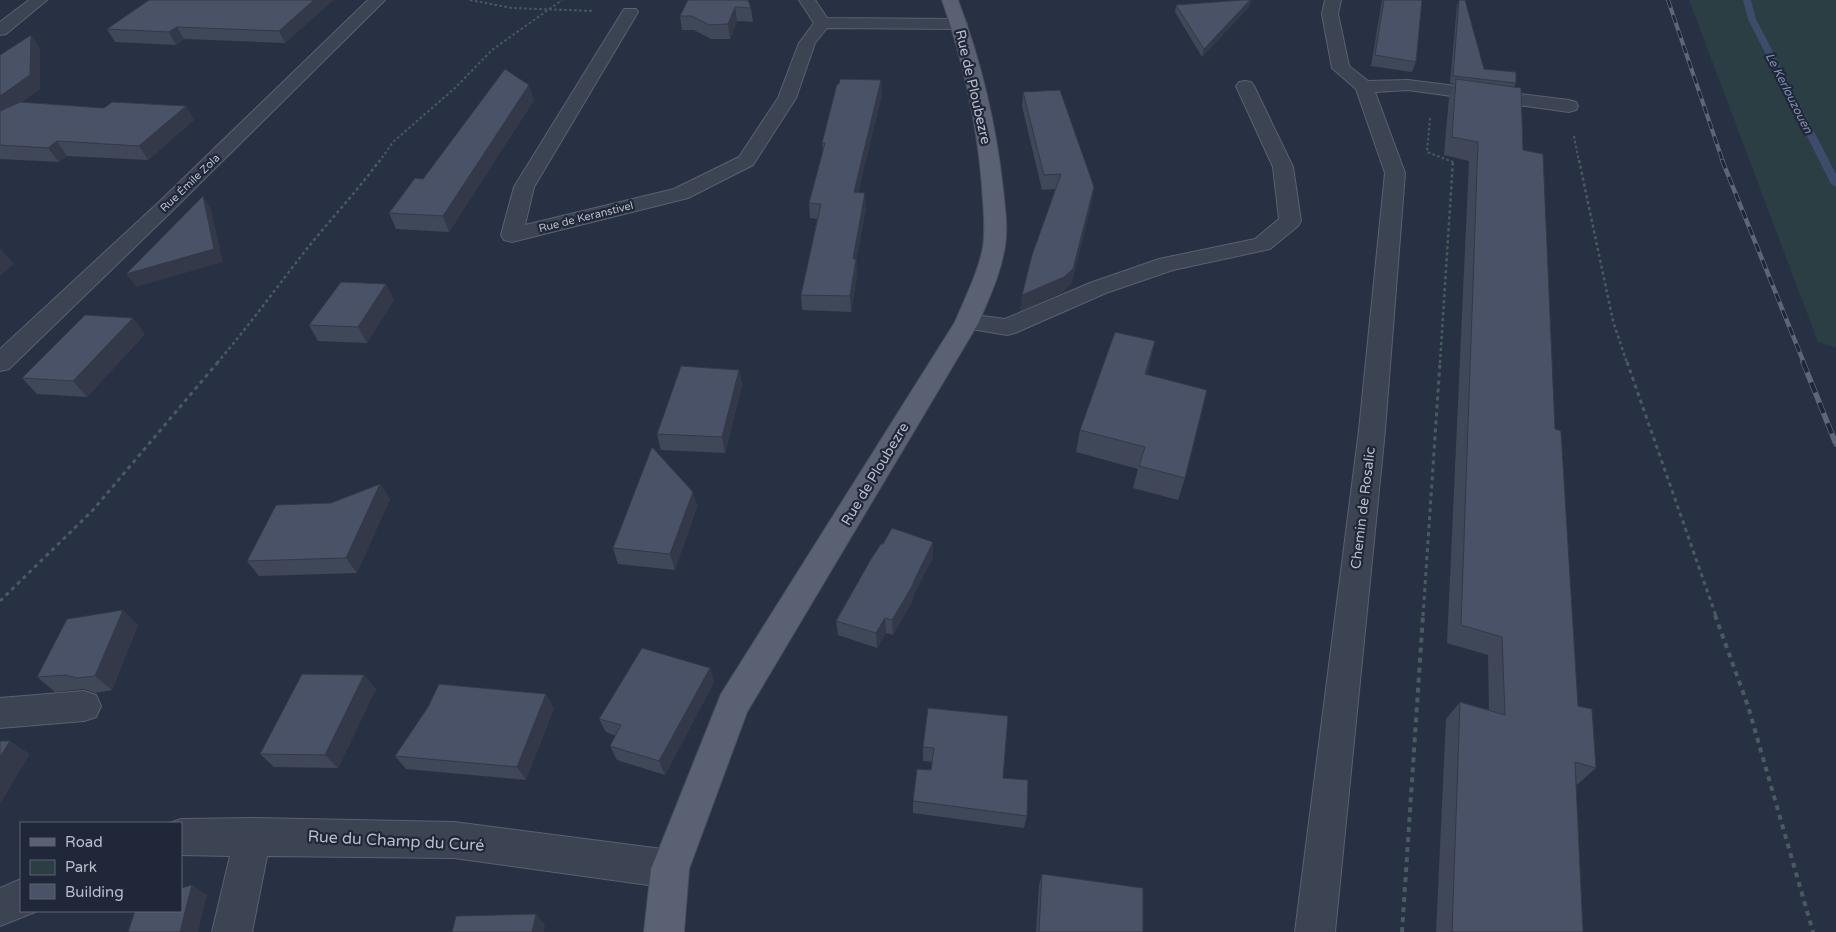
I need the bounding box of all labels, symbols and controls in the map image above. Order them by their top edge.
street label: Rue de Ploubezre [952,28,994,146]
water label: Le Kerlouzouen [1763,50,1816,136]
street label: Rue Émile Zola [157,151,223,215]
street label: Rue de Keranstivel [537,199,635,235]
street label: Rue de Ploubezre [838,419,912,529]
street label: Chemin de Rosalic [1347,446,1379,570]
legend [20,822,182,912]
street label: Rue du Champ du Curé [307,826,485,856]
text: Road [65,833,103,851]
text: Park [65,858,97,876]
text: Building [65,883,124,901]

